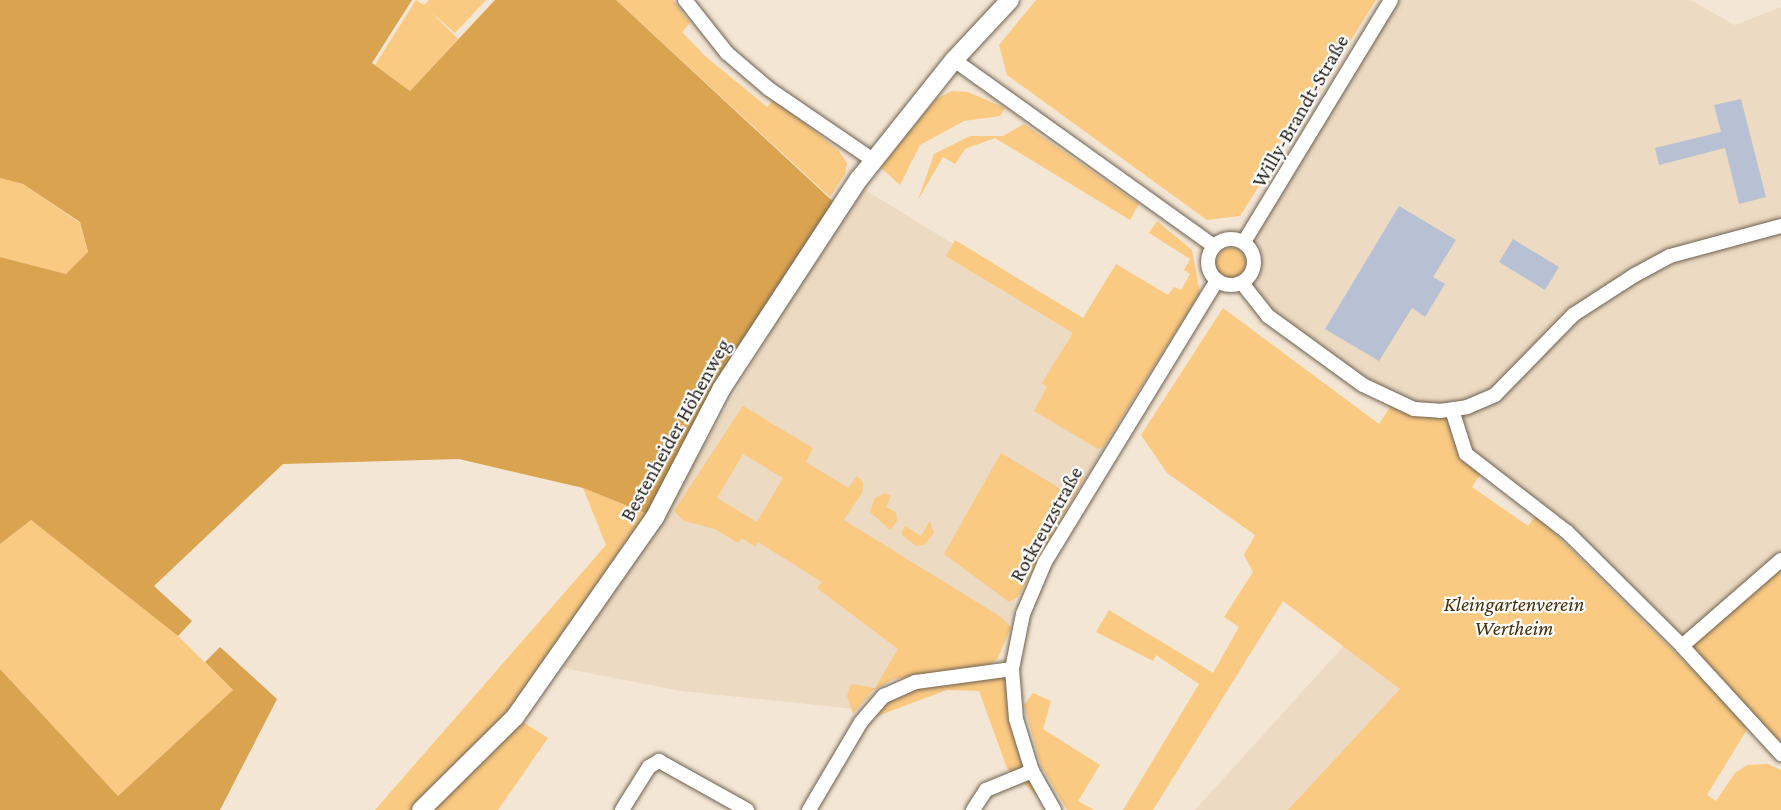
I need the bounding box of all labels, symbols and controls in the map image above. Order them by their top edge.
street label: Willy-Brandt-Straße [1246,30,1354,192]
street label: Bestenheider Höhenweg [614,334,736,526]
street label: Rotkreuzstraße [1004,462,1088,586]
park label: Kleingartenverein Wertheim [1444,591,1584,641]

